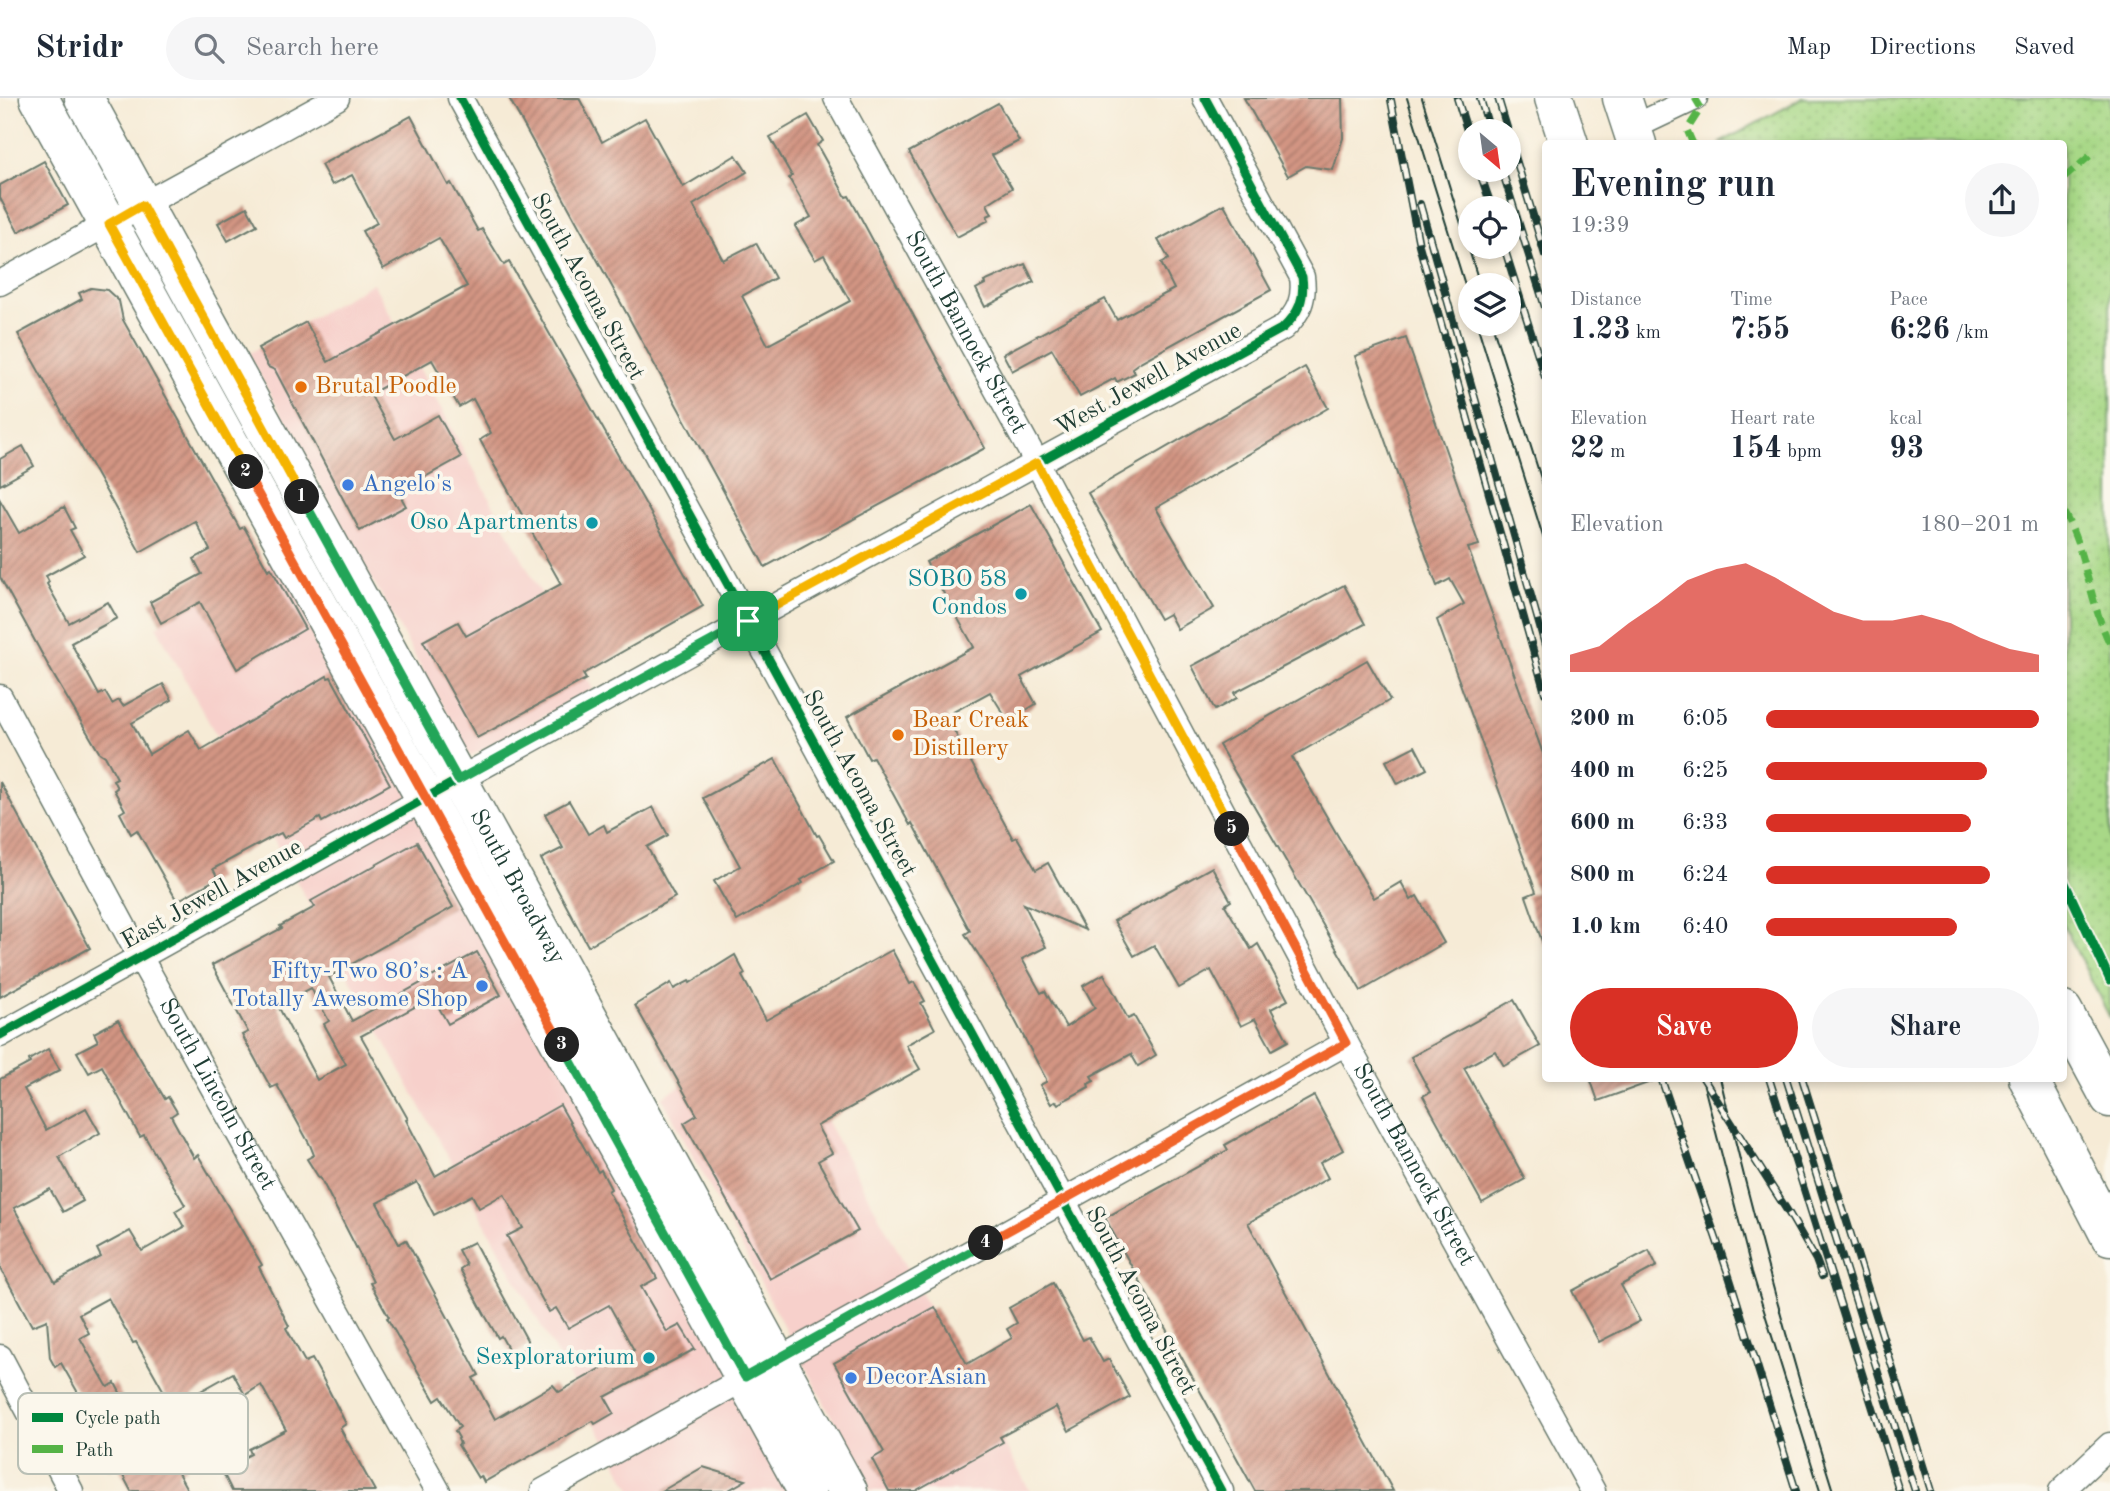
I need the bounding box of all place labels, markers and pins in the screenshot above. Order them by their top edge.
place label: Brutal Poodle [315,375,457,399]
marker: Brutal Poodle [293,379,309,395]
pin: 2 [229,454,264,490]
place label: Angelo's [362,473,452,497]
marker: Angelo's [340,477,356,493]
pin: 1 [284,480,320,514]
place label: Oso Apartments [409,511,578,535]
marker: Oso Apartments [584,515,600,531]
place label: SOBO 58 Condos [907,568,1007,620]
marker: SOBO 58 Condos [1013,586,1029,602]
pin [718,591,778,651]
place label: Bear Creak Distillery [912,709,1029,761]
marker: Bear Creak Distillery [890,727,906,743]
pin: 5 [1214,812,1250,846]
place label: Fifty-Two 80’s : A Totally Awesome Shop [231,960,468,1012]
marker: Fifty-Two 80’s : A Totally Awesome Shop [474,978,490,994]
pin: 3 [544,1028,580,1062]
pin: 4 [968,1226,1004,1260]
place label: Sexploratorium [476,1346,635,1370]
marker: Sexploratorium [641,1350,657,1366]
place label: DecorAsian [865,1366,987,1390]
marker: DecorAsian [843,1370,859,1386]

